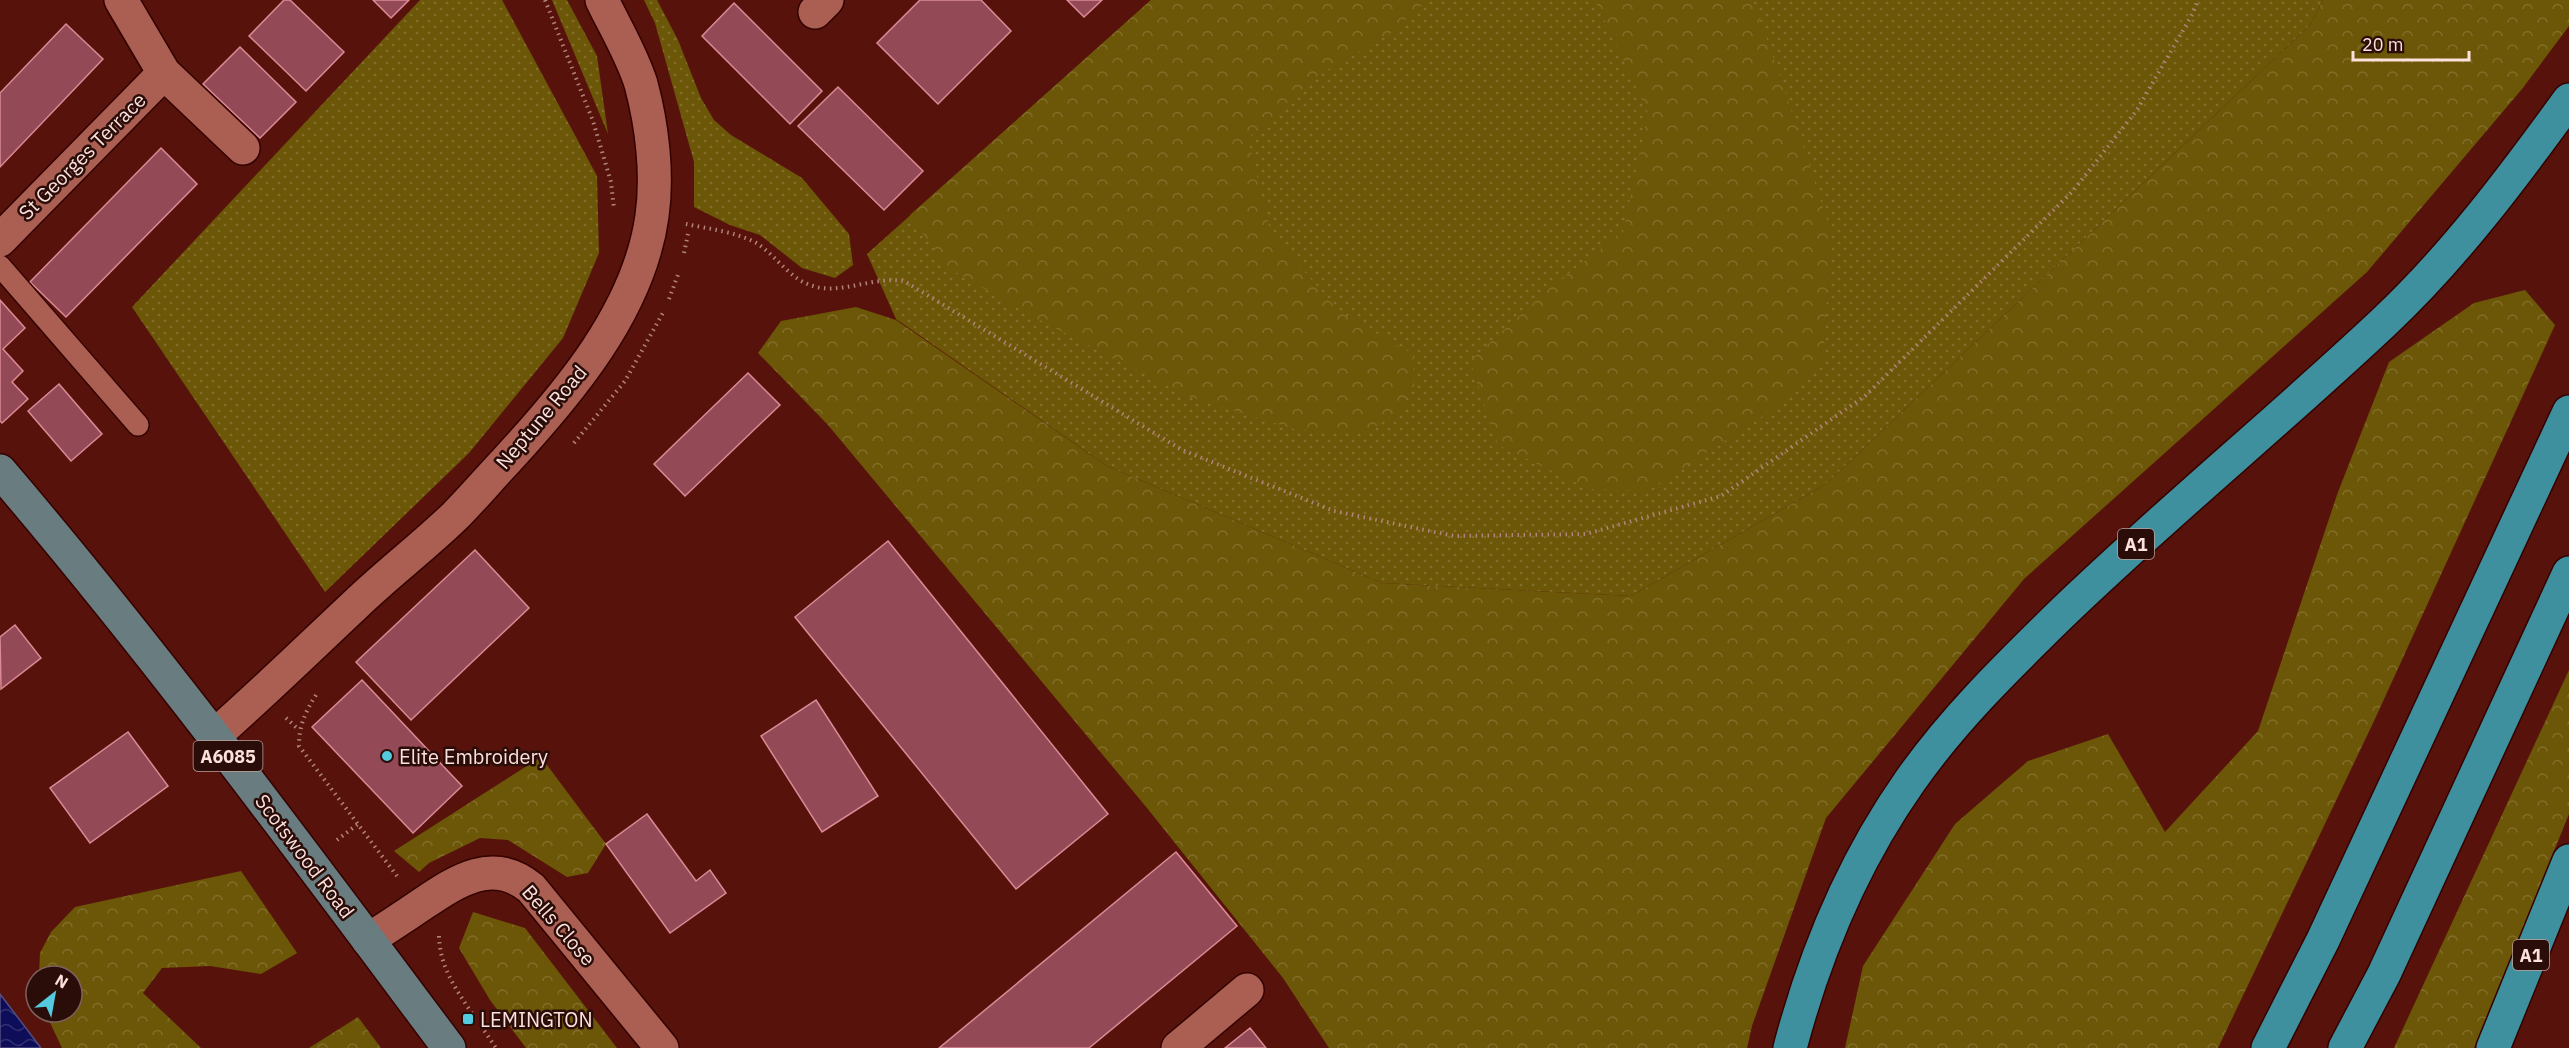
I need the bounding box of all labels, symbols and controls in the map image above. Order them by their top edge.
scale bar [2353,24,2468,62]
text: 20 m [2362,33,2404,56]
street label: St Georges Terrace [13,87,151,225]
street label: Neptune Road [490,359,592,475]
road number: A1 [2118,529,2154,559]
road number: A6085 [194,741,262,771]
place label: Elite Embroidery [399,743,548,770]
marker: Elite Embroidery [380,749,394,763]
street label: Scotswood Road [249,788,361,924]
street label: Bells Close [516,879,602,971]
road number: A1 [2513,940,2549,970]
north arrow [24,964,84,1024]
text: N [52,970,72,993]
place label: LEMINGTON [480,1006,593,1033]
marker: LEMINGTON [461,1012,475,1026]

